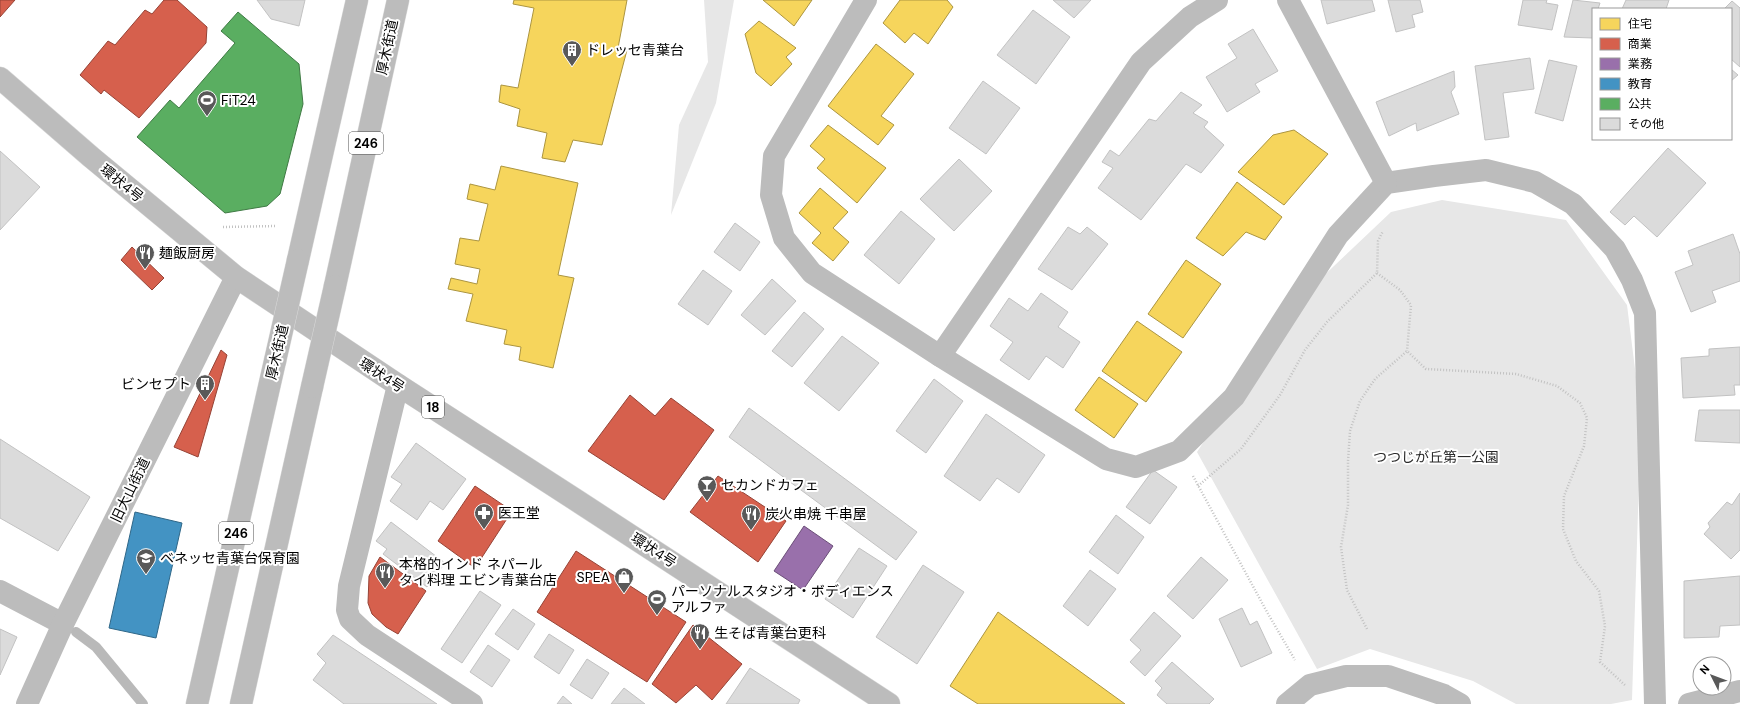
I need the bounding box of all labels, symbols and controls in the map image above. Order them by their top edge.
legend [1592,8,1732,140]
text: 住宅 [1628,16,1652,32]
street label: 厚木街道 [372,18,402,76]
text: 商業 [1628,36,1652,52]
building icon: ドレッセ青葉台 [561,39,583,67]
place label: ドレッセ青葉台 [586,41,684,59]
text: 業務 [1628,56,1652,72]
text: 教育 [1628,76,1652,92]
sports icon: FiT24 [196,89,218,117]
place label: FiT24 [221,91,256,109]
text: 公共 [1628,96,1652,112]
text: その他 [1628,116,1664,132]
road number: 246 [349,132,383,154]
street label: 環状4号 [97,160,147,206]
restaurant icon: 麺飯厨房 [134,242,156,270]
place label: 麺飯厨房 [159,244,215,262]
street label: 厚木街道 [262,323,292,381]
street label: 環状4号 [356,354,408,396]
building icon: ビンセプト [194,373,216,401]
place label: ビンセプト [121,375,191,393]
road number: 18 [422,396,444,418]
park label: つつじが丘第一公園 [1373,448,1499,466]
street label: 旧大山街道 [107,455,153,525]
bar icon: セカンドカフェ [696,474,718,502]
place label: セカンドカフェ [721,476,819,494]
pharmacy icon: 医王堂 [473,502,495,530]
restaurant icon: 炭火串焼 千串屋 [740,503,762,531]
place label: 医王堂 [498,504,540,522]
place label: 炭火串焼 千串屋 [765,505,867,523]
road number: 246 [219,522,253,544]
street label: 環状4号 [628,529,680,571]
school or university icon: ベネッセ青葉台保育園 [135,547,157,575]
place label: ベネッセ青葉台保育園 [160,549,300,567]
place label: 本格的インド ネパール タイ料理 エビン青葉台店 [399,555,557,589]
restaurant icon: 本格的インド ネパール タイ料理 エビン青葉台店 [374,561,396,589]
shop icon: SPEA [613,566,635,594]
place label: SPEA [577,568,610,586]
place label: パーソナルスタジオ・ボディエンス アルファ [671,582,894,616]
sports icon: パーソナルスタジオ・ボディエンス アルファ [646,588,668,616]
restaurant icon: 生そば青葉台更科 [689,622,711,650]
place label: 生そば青葉台更科 [714,624,826,642]
north arrow [1692,656,1732,696]
text: N [1697,662,1712,677]

